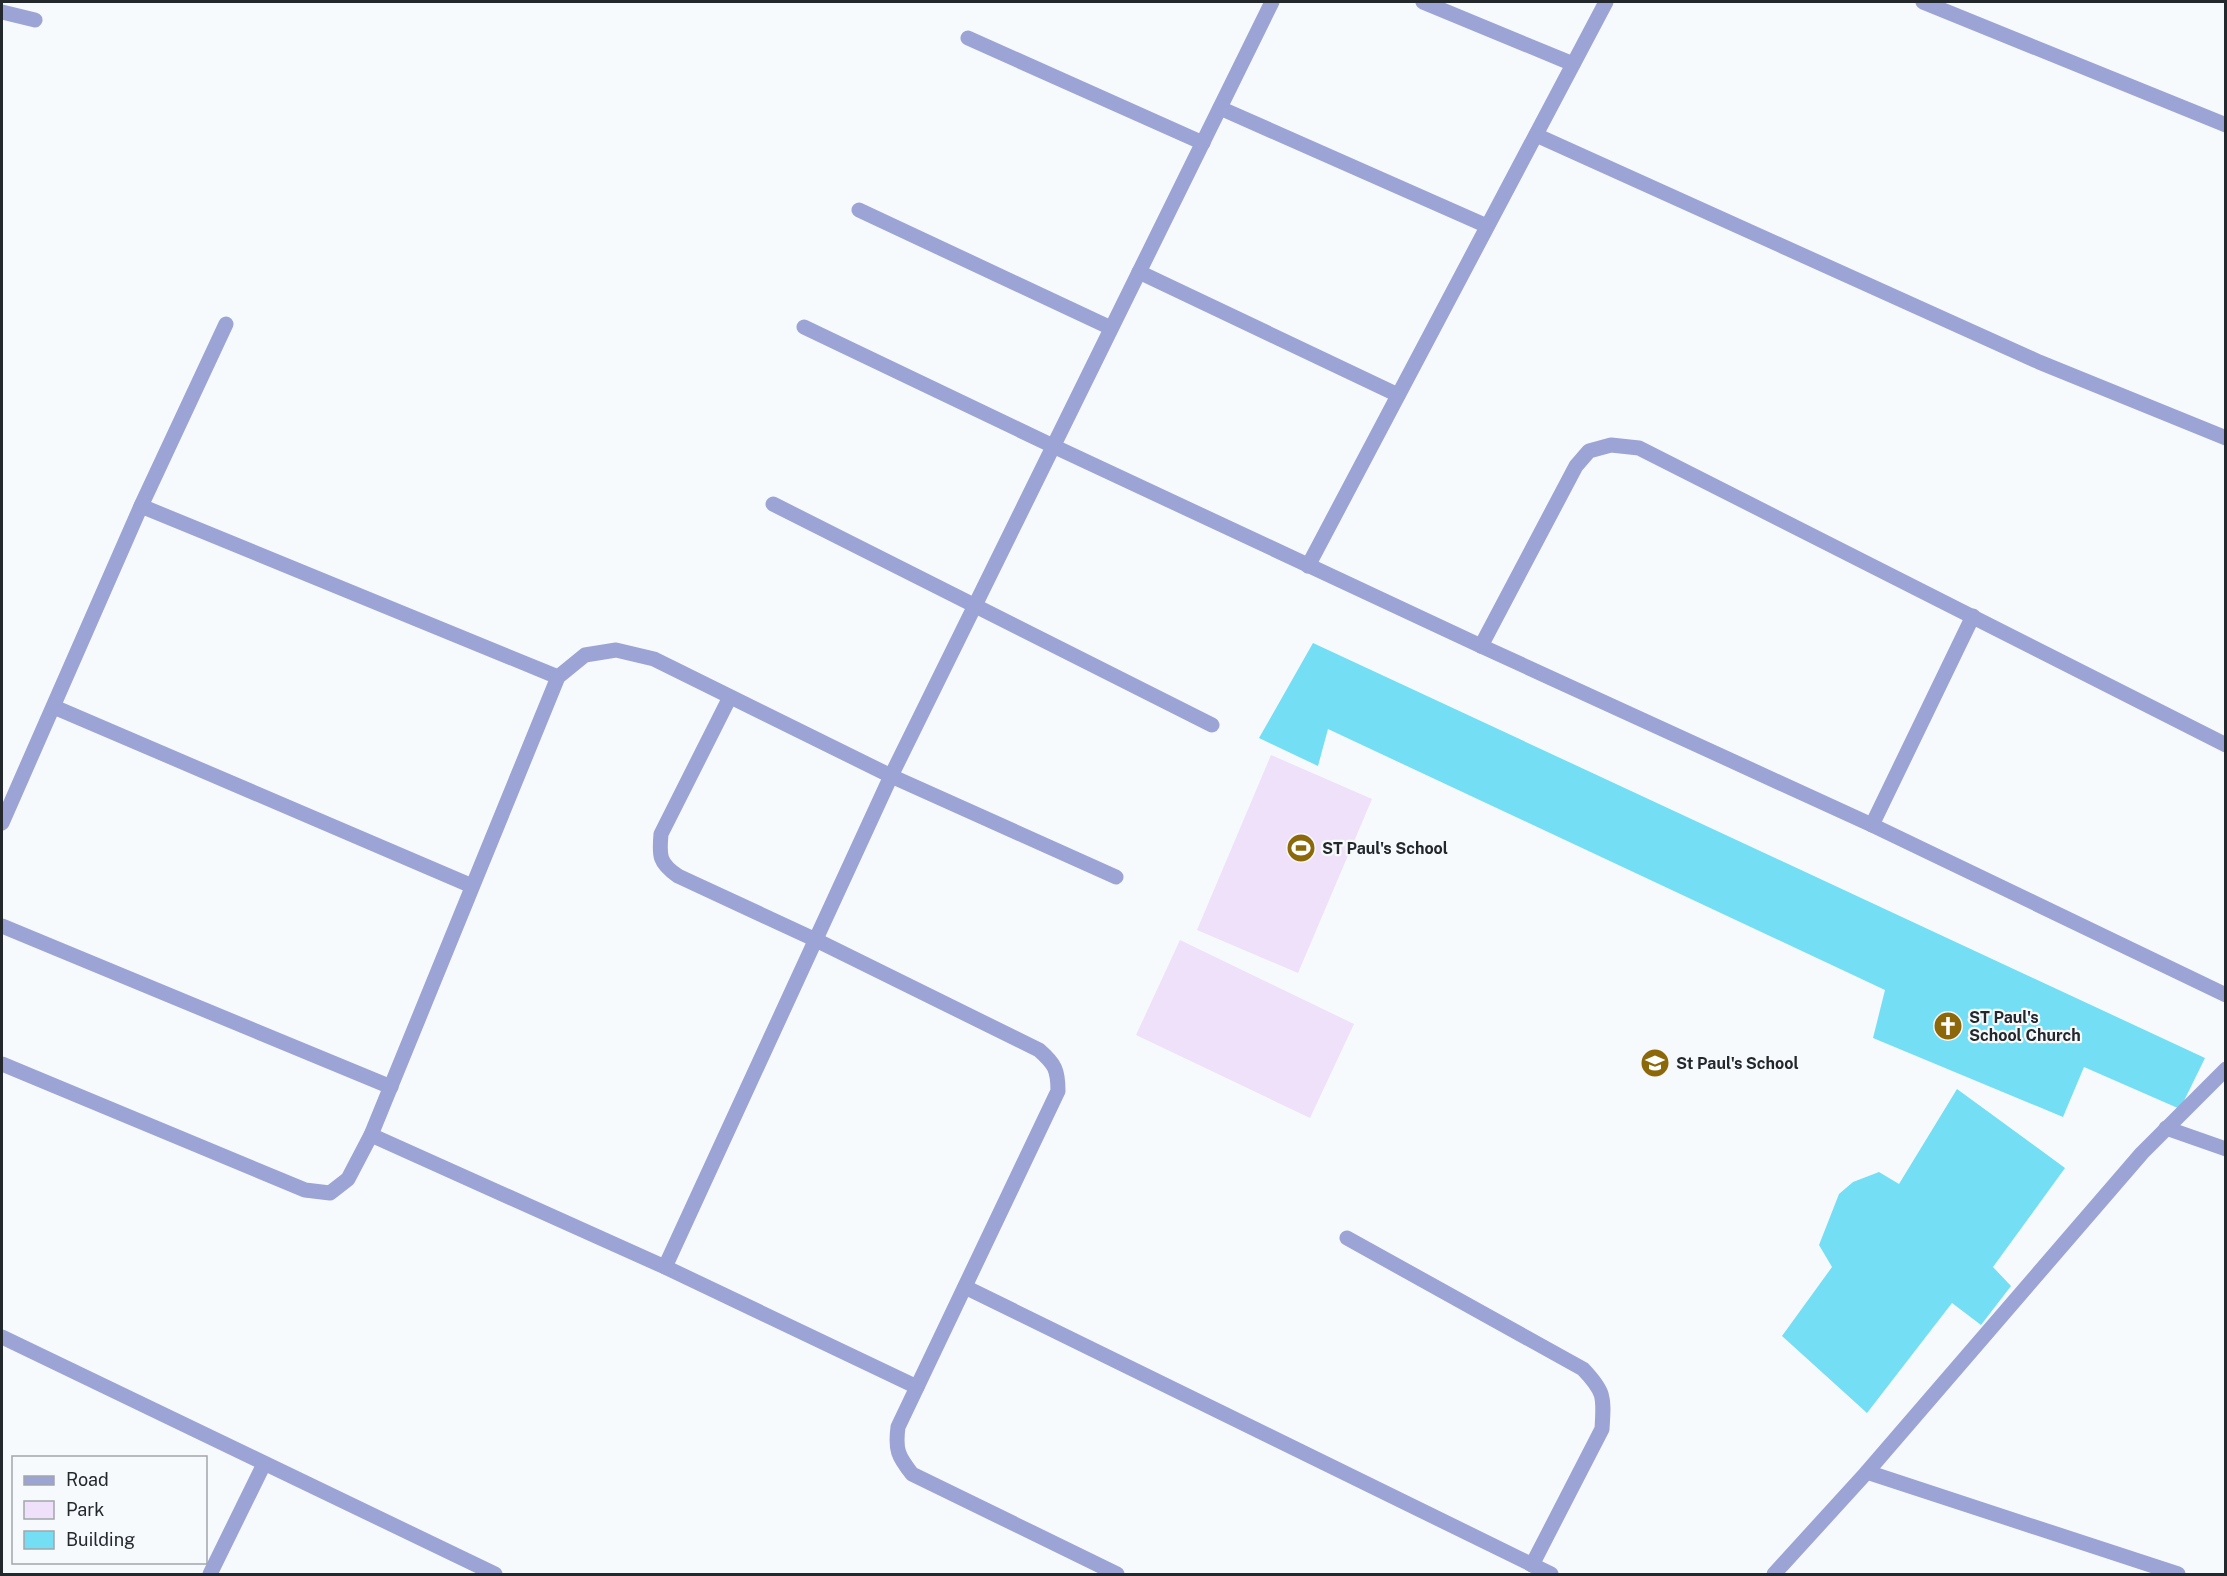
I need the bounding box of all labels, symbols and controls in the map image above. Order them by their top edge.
sports icon: ST Paul's School [1285,832,1317,864]
place label: ST Paul's School [1322,839,1448,858]
place label: ST Paul's School Church [1969,1008,2081,1045]
church icon: ST Paul's School Church [1932,1010,1964,1042]
school or university icon: St Paul's School [1639,1047,1671,1079]
place label: St Paul's School [1676,1054,1799,1073]
legend [12,1456,207,1564]
text: Road [66,1469,109,1490]
text: Park [66,1499,104,1520]
text: Building [66,1529,135,1550]

